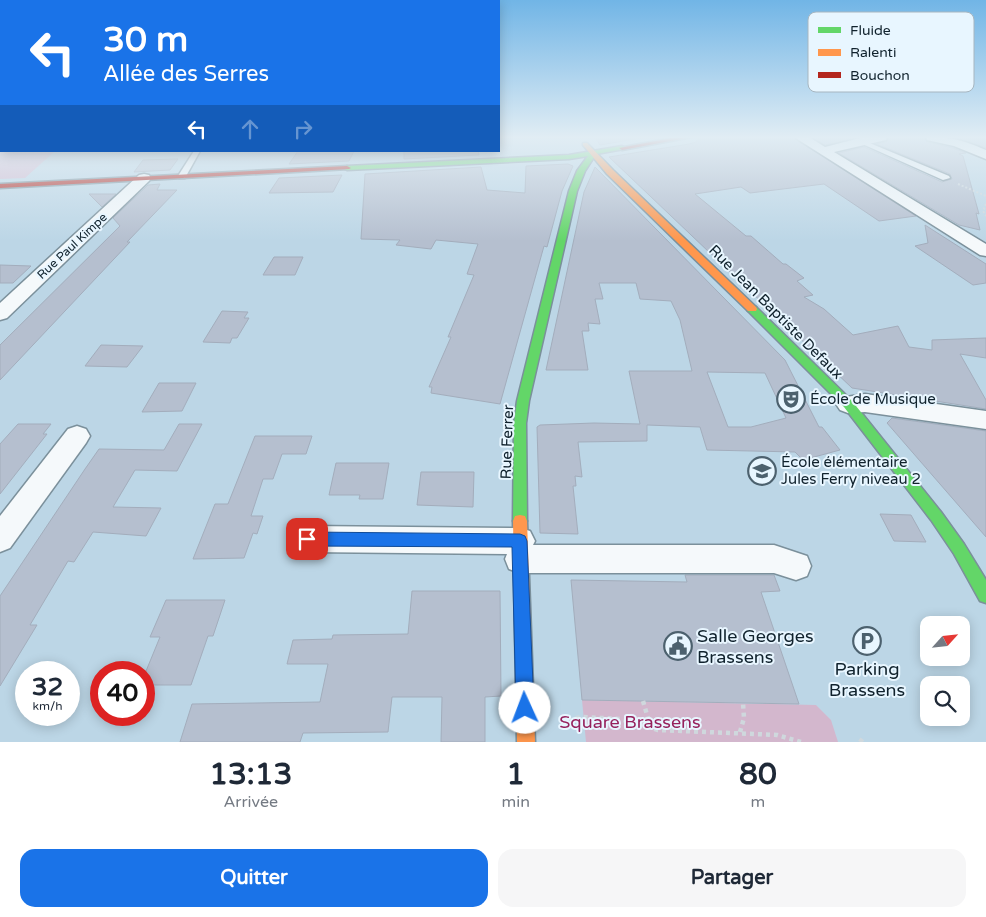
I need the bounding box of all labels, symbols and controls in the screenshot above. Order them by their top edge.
legend [808,12,974,92]
text: 30 m [103,19,188,61]
icon: left [20,20,85,85]
text: Fluide [850,22,891,39]
text: Ralenti [850,44,896,61]
text: Allée des Serres [103,61,269,87]
text: Bouchon [850,67,910,84]
icon: left [183,115,211,143]
icon: ahead [236,115,264,143]
icon: right [289,115,317,143]
street label: Rue Paul Kimpe [34,210,110,282]
street label: Rue Jean Baptiste Defaux [705,241,847,383]
theatre icon: École de Musique [776,384,806,414]
place label: École de Musique [810,390,936,408]
street label: Rue Ferrer [497,404,517,480]
place label: École élémentaire Jules Ferry niveau 2 [781,453,921,488]
school or university icon: École élémentaire Jules Ferry niveau 2 [747,456,777,486]
pin [286,518,328,560]
icon: arrive [293,525,321,553]
north arrow [920,616,970,666]
map controls [920,616,970,726]
place label: Salle Georges Brassens [697,625,814,668]
parking icon: Parking Brassens [852,626,882,656]
public building icon: Salle Georges Brassens [663,631,693,661]
place label: Parking Brassens [829,658,905,701]
speed limit sign: 40 [90,661,155,726]
text: 32 [32,672,63,702]
button: search [920,676,970,726]
position arrow [498,681,550,733]
text: km/h [32,699,63,713]
park label: Square Brassens [559,711,701,733]
text: 13:13 [209,756,292,793]
text: 1 [506,756,525,793]
text: 80 [739,756,777,793]
text: Arrivée [223,792,278,812]
text: min [502,792,530,812]
text: m [751,792,765,812]
button: Quitter [20,849,488,907]
button: Partager [498,849,966,907]

